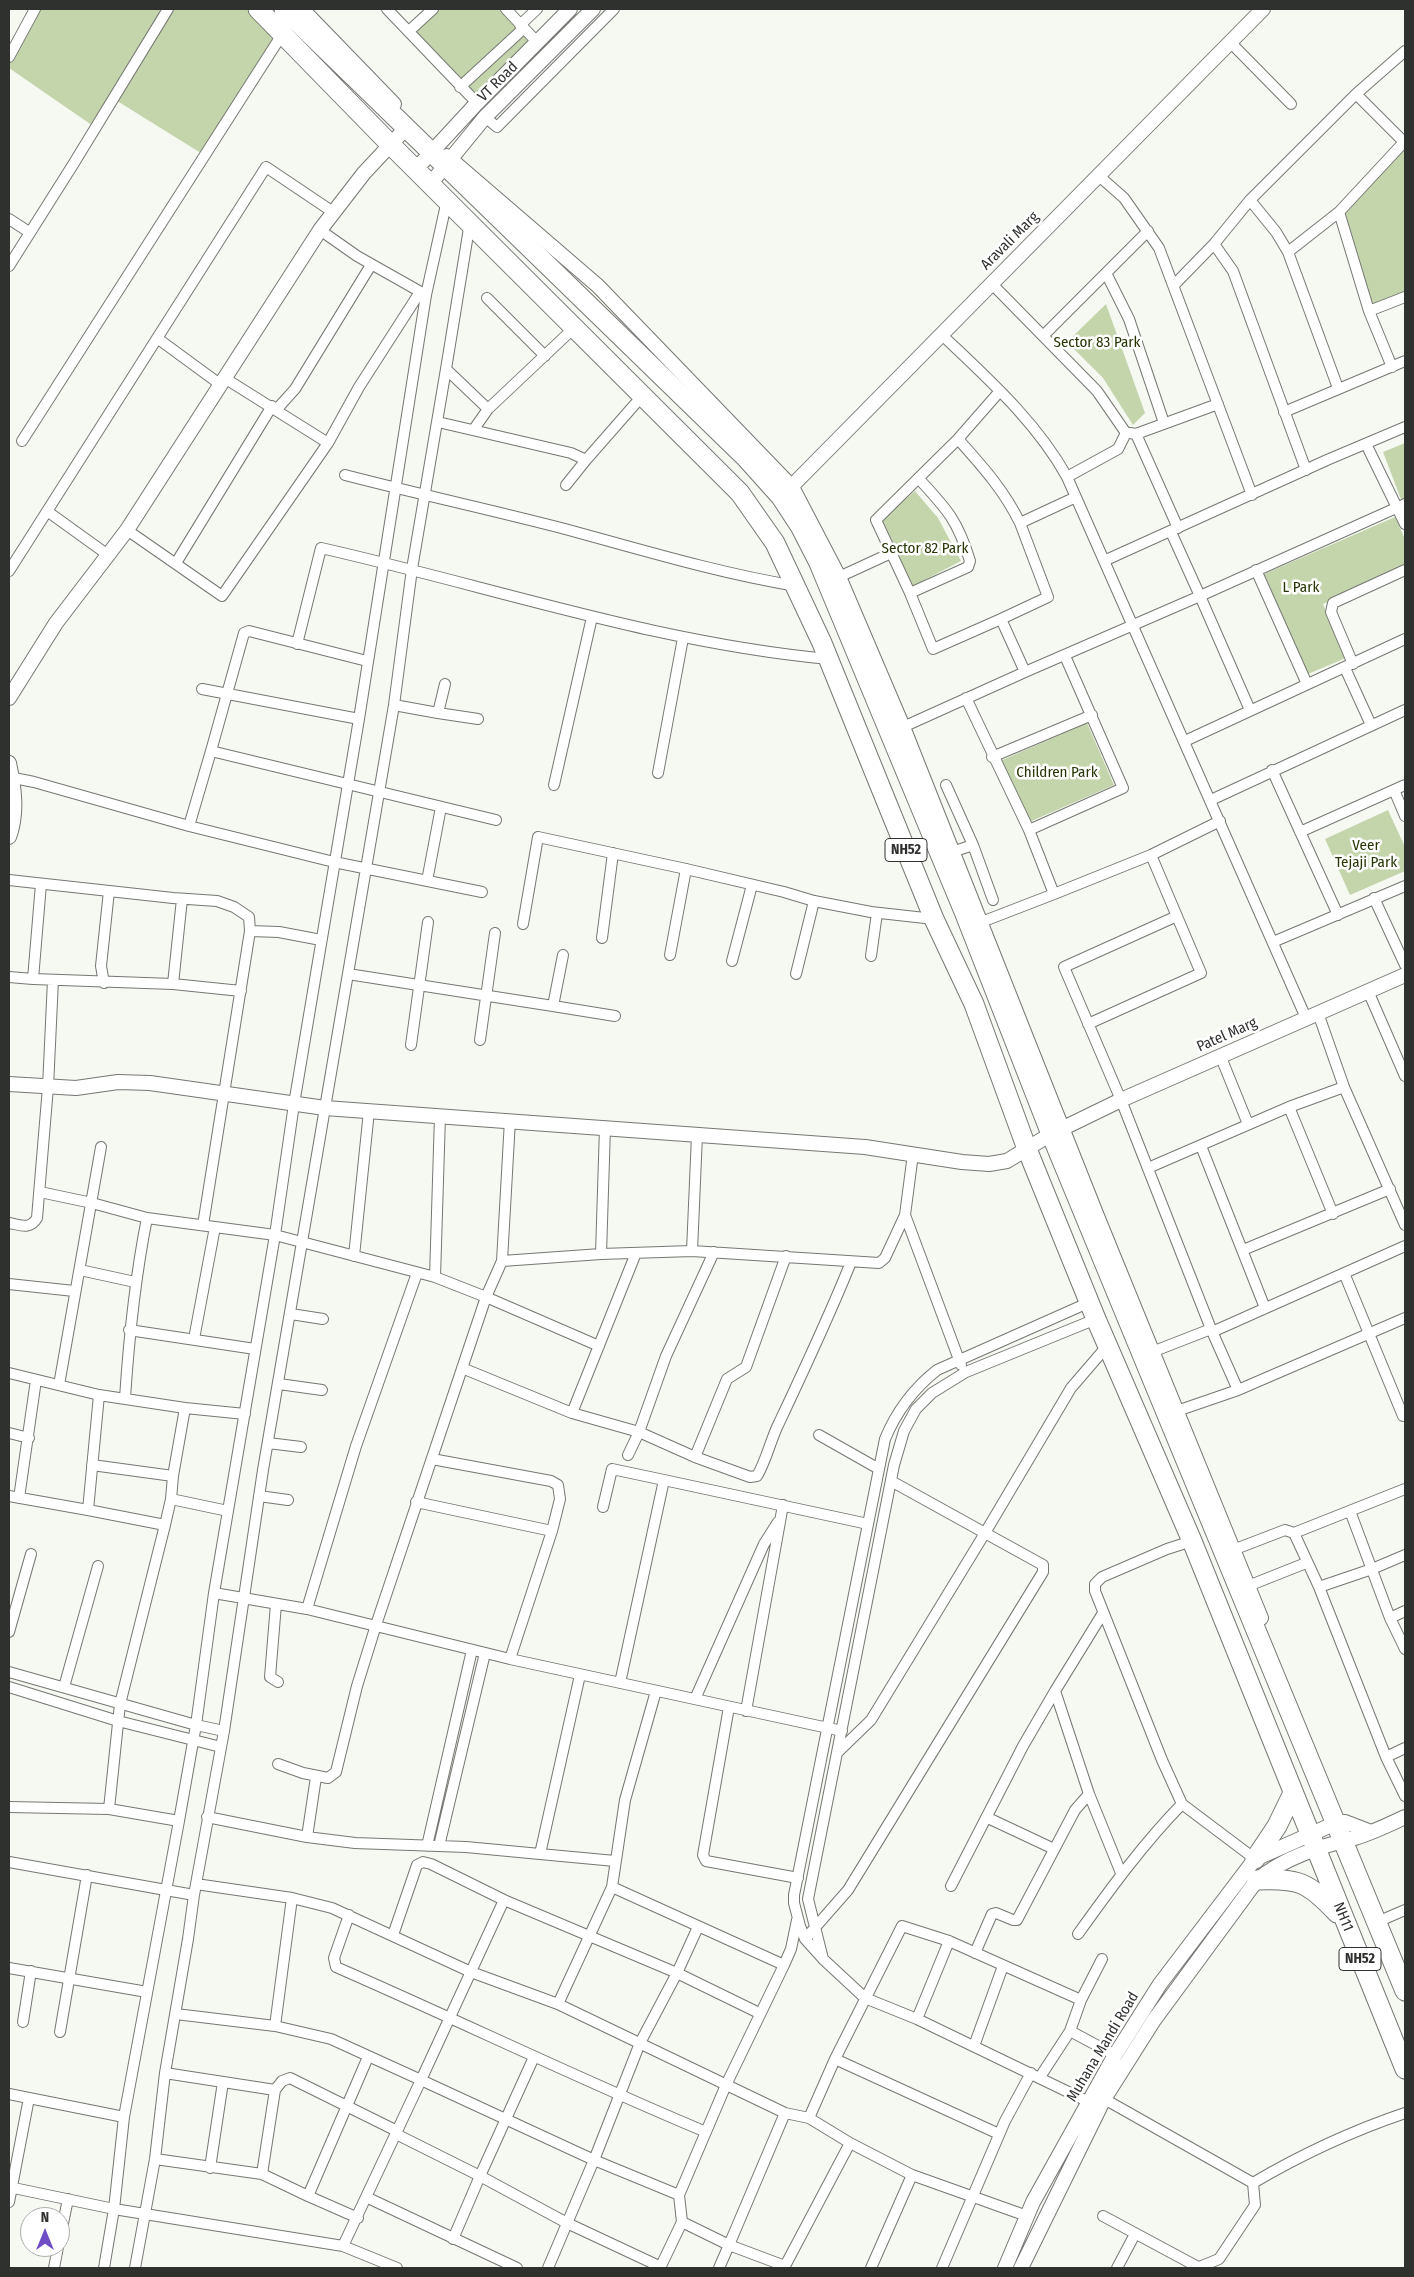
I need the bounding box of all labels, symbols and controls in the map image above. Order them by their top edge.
street label: VT Road [474,58,522,106]
street label: Aravali Marg [977,208,1043,274]
park label: Sector 83 Park [1053,334,1141,352]
park label: Sector 82 Park [882,540,968,558]
park label: L Park [1283,579,1319,597]
park label: Children Park [1016,764,1098,782]
park label: Veer Tejaji Park [1335,837,1397,872]
road number: NH52 [885,838,927,862]
street label: Patel Marg [1194,1014,1260,1056]
street label: NH11 [1329,1900,1357,1934]
road number: NH52 [1339,1948,1381,1970]
street label: Muhana Mandi Road [1063,1989,1143,2105]
north arrow [20,2207,70,2257]
text: N [41,2209,49,2226]

